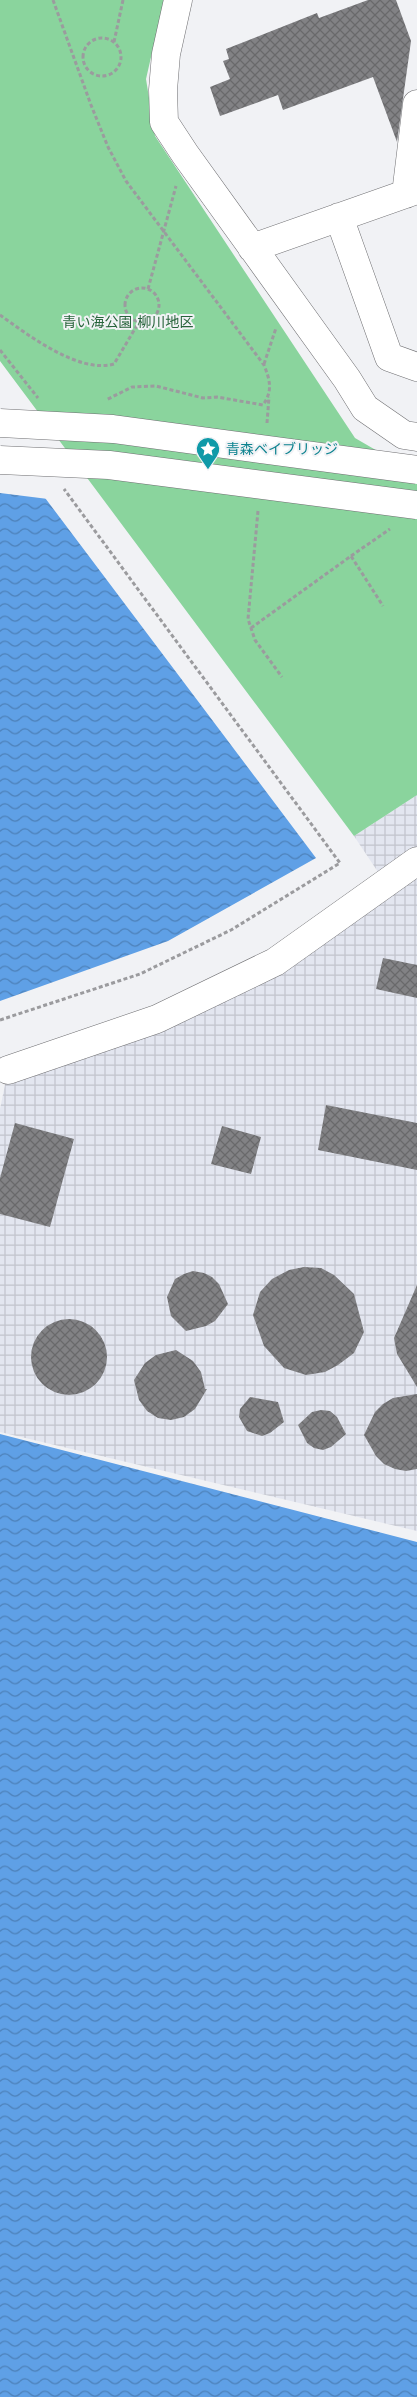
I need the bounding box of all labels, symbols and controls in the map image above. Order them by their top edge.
park label: 青い海公園 柳川地区 [63,314,193,330]
place icon: 青森ベイブリッジ [195,436,221,470]
place label: 青森ベイブリッジ [226,441,338,457]

